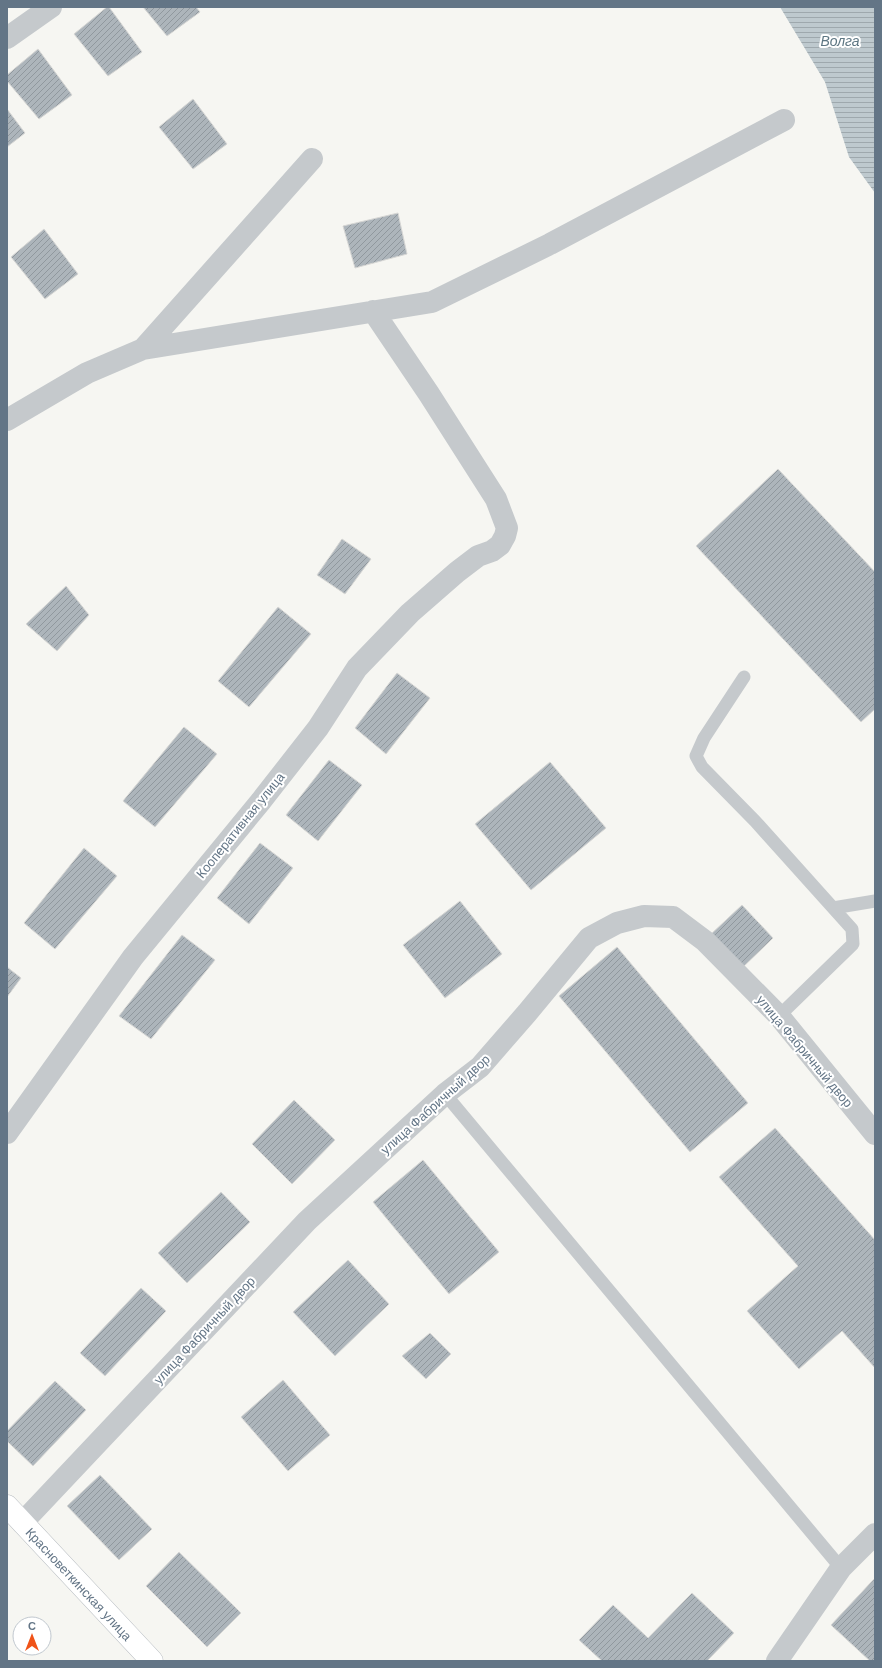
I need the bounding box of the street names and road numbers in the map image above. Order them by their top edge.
street label: Кооперативная улица [193,769,288,881]
street label: улица Фабричный двор [753,992,856,1110]
street label: улица Фабричный двор [378,1051,493,1157]
street label: улица Фабричный двор [151,1274,258,1387]
street label: Красноветкинская улица [22,1525,135,1644]

